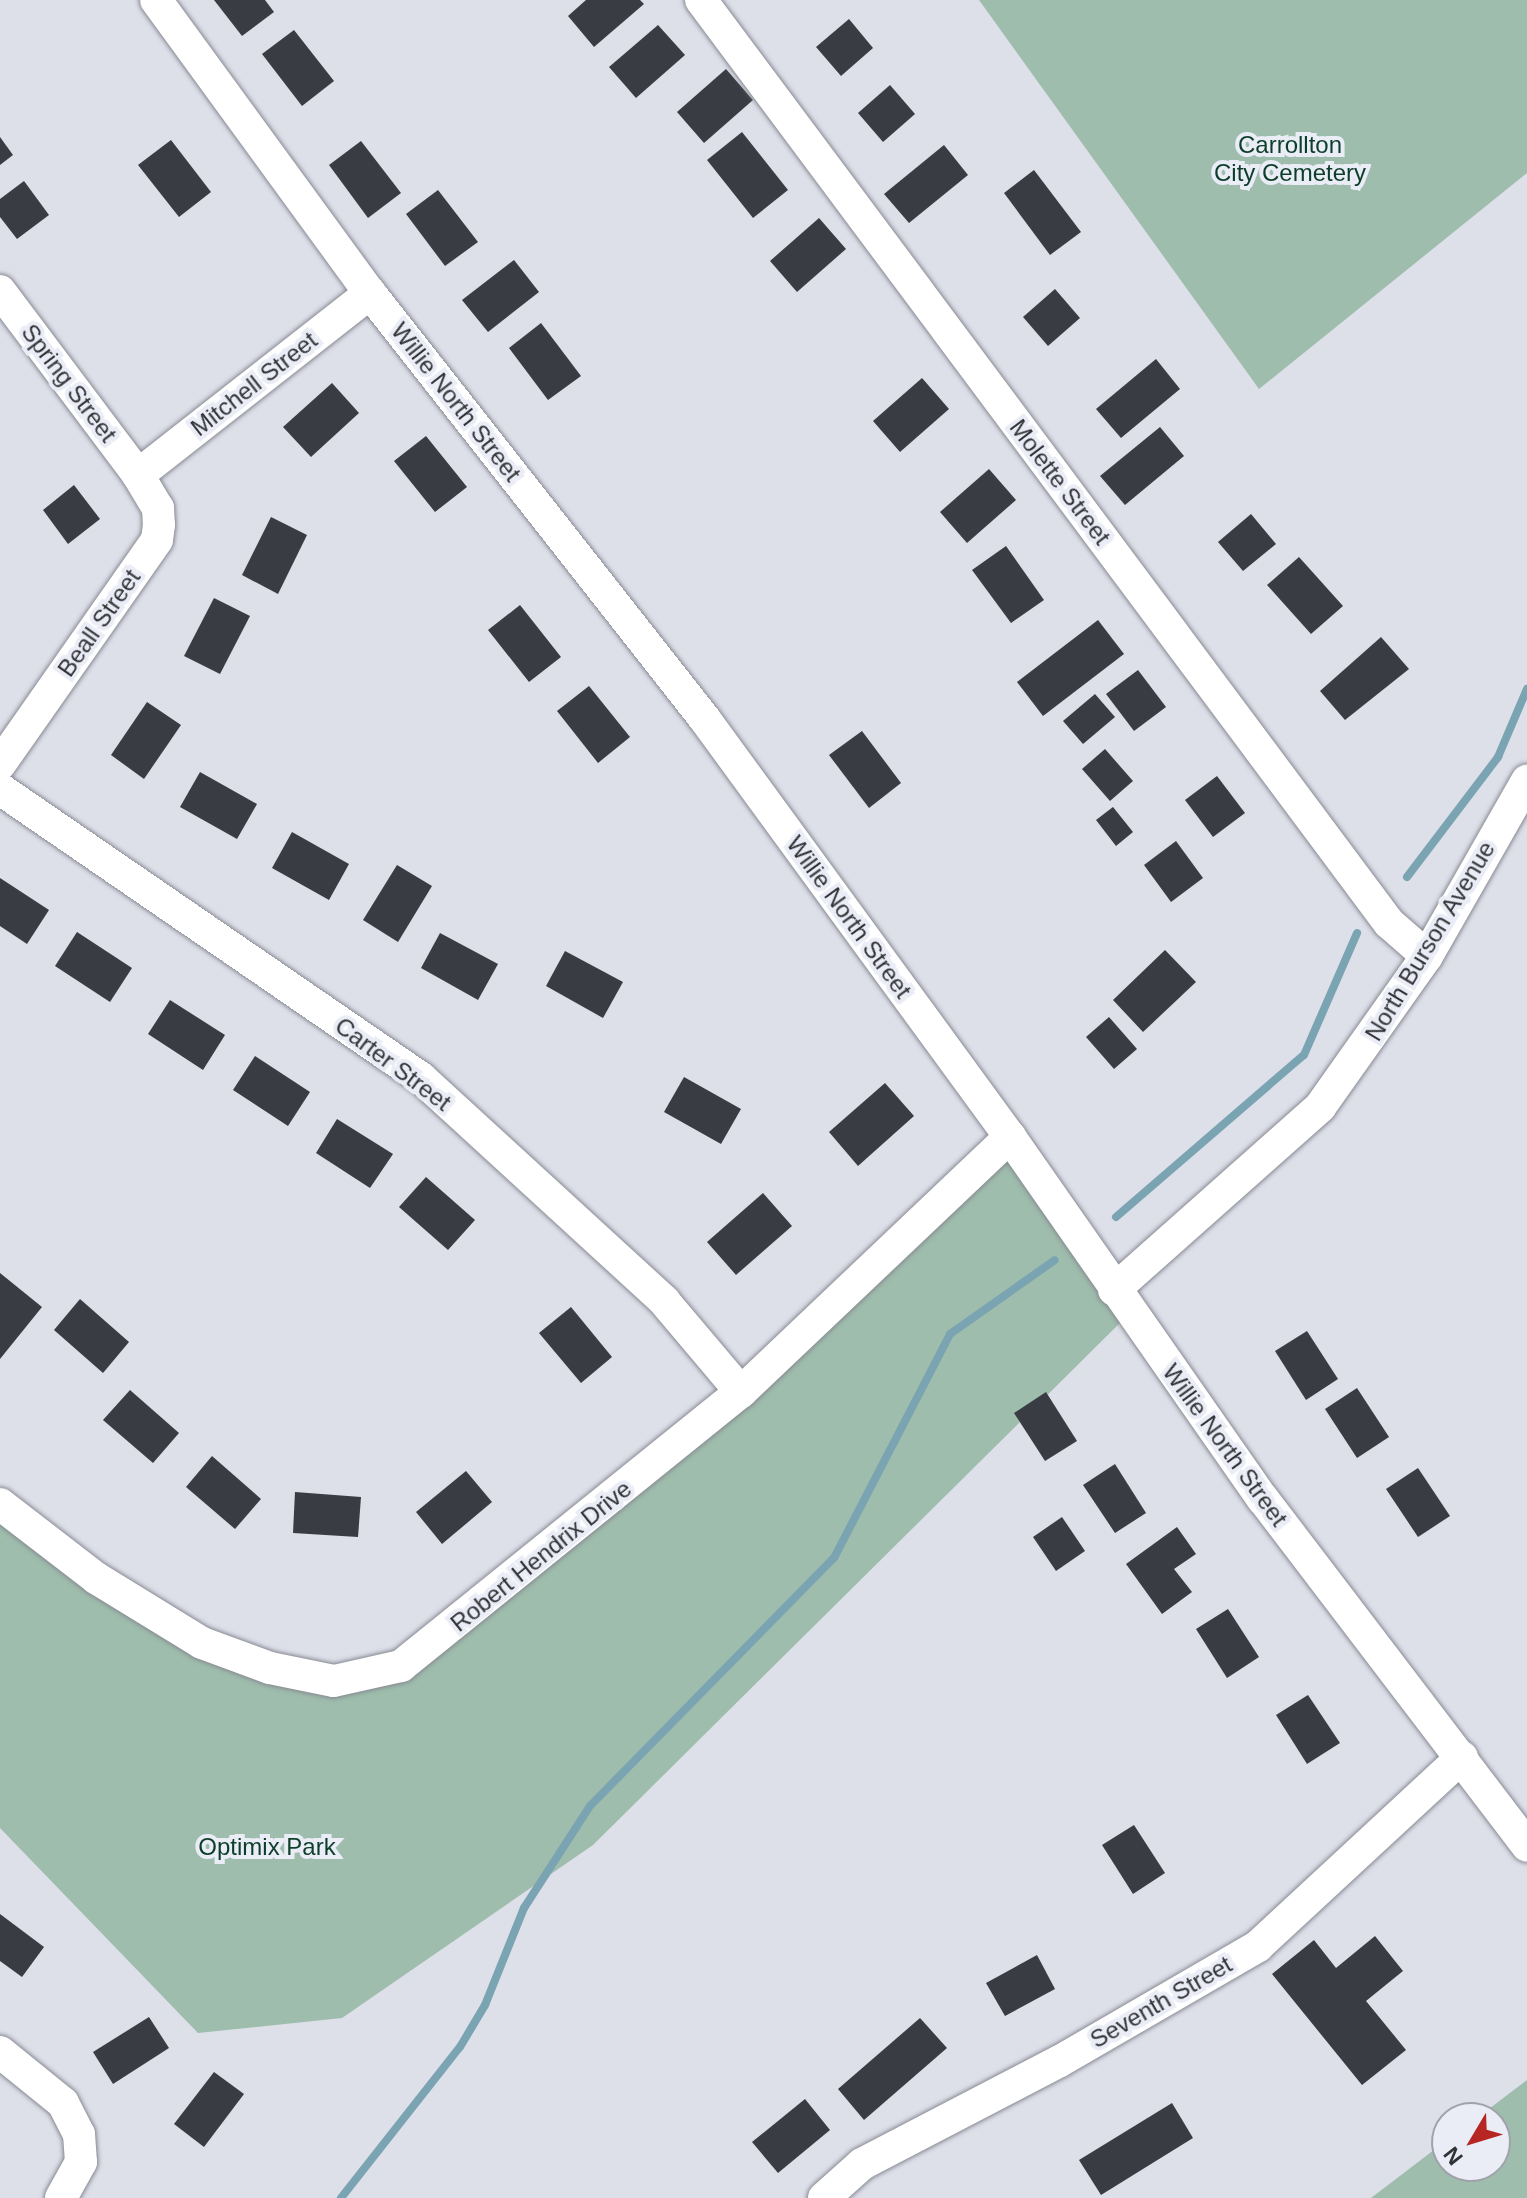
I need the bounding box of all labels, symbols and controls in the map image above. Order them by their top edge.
park label: Carrollton City Cemetery [1214,131,1366,187]
street label: Willie North Street [385,317,527,487]
street label: Spring Street [15,318,123,448]
street label: Mitchell Street [185,326,323,442]
street label: Molette Street [1004,414,1116,550]
street label: Beall Street [52,564,146,682]
street label: Willie North Street [781,830,917,1004]
street label: North Burson Avenue [1359,835,1501,1047]
street label: Carter Street [329,1011,457,1117]
street label: Willie North Street [1157,1358,1293,1532]
street label: Robert Hendrix Drive [445,1474,637,1638]
park label: Optimix Park [198,1833,336,1861]
street label: Seventh Street [1085,1950,1237,2054]
north arrow [1431,2102,1511,2182]
text: N [1439,2142,1468,2170]

